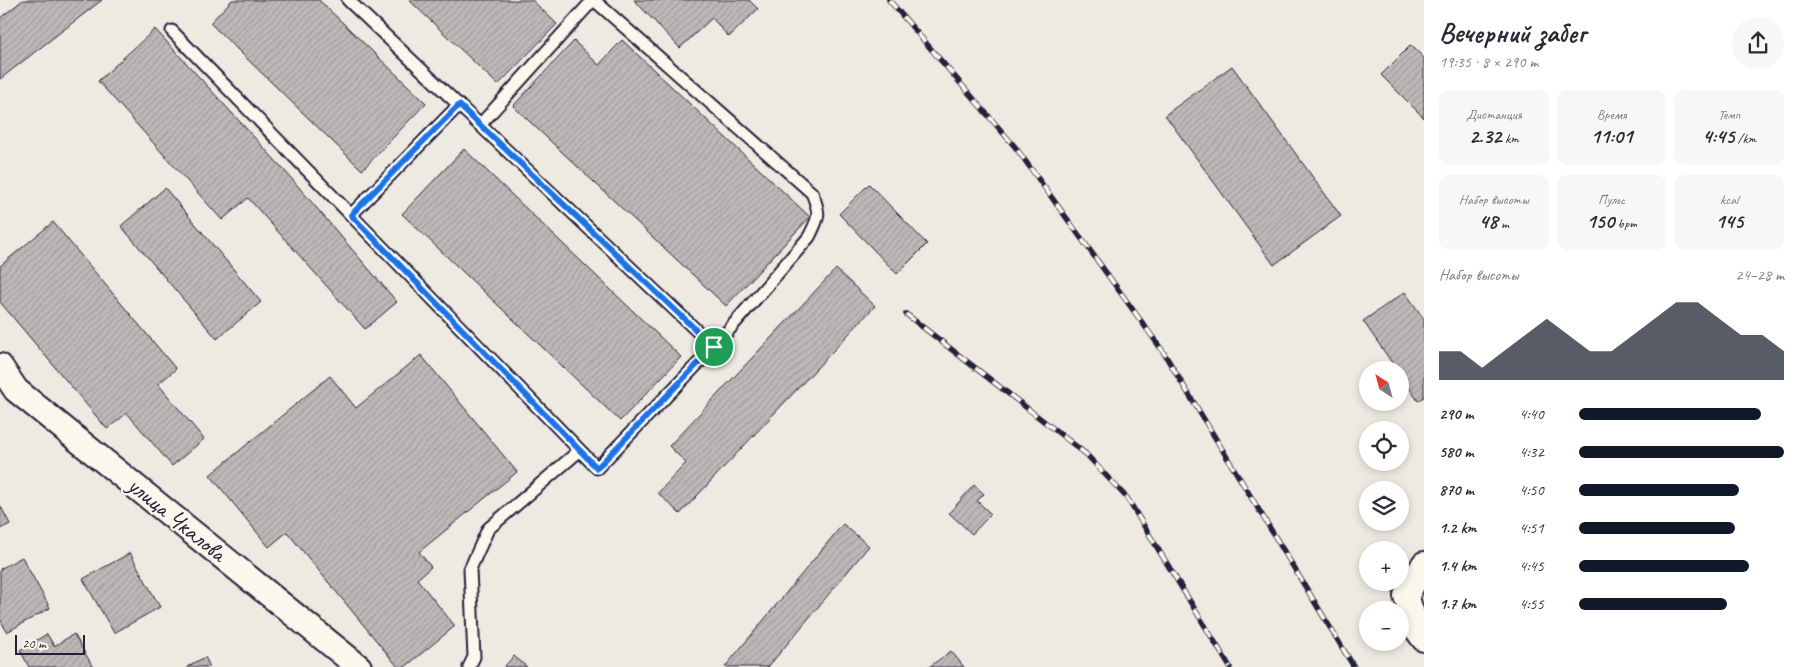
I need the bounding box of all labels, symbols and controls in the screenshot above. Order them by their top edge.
text: Вечерний забег [1439,15,1586,50]
button: share [1732,17,1784,69]
text: 19:35 · 8 × 290 m [1439,52,1538,72]
text: Дистанция [1466,106,1522,123]
text: Время [1597,106,1626,123]
text: Темп [1718,106,1740,123]
text: 2.32 [1469,123,1502,149]
text: 11:01 [1591,123,1632,149]
text: 4:45 [1702,123,1734,149]
text: km [1502,130,1519,147]
text: /km [1734,130,1756,147]
text: Набор высоты [1459,191,1529,208]
text: Пульс [1598,191,1625,208]
text: kcal [1720,191,1738,208]
text: 48 [1479,208,1498,234]
text: 150 [1586,208,1614,234]
text: 145 [1715,208,1743,234]
text: m [1498,215,1509,232]
text: bpm [1614,215,1637,232]
text: Набор высоты [1439,265,1518,285]
text: 24–28 m [1735,265,1784,285]
pin [693,326,735,368]
icon: arrive [700,333,728,361]
north arrow [1359,361,1409,411]
map controls [1359,361,1409,651]
text: 290 m [1439,404,1473,424]
text: 4:40 [1519,404,1544,424]
button: locate [1359,421,1409,471]
text: 580 m [1439,442,1473,462]
text: 4:32 [1519,442,1544,462]
street label: улица Чкалова [120,469,234,569]
text: 870 m [1439,480,1474,500]
text: 4:50 [1519,480,1544,500]
button: layers [1359,481,1409,531]
text: 1.2 km [1439,518,1476,538]
text: 4:51 [1519,518,1544,538]
button: + [1359,541,1409,591]
text: 1.4 km [1439,556,1476,576]
text: 4:45 [1519,556,1544,576]
text: 1.7 km [1439,594,1476,614]
text: 4:55 [1519,594,1544,614]
button: − [1359,601,1409,651]
scale bar [15,632,85,655]
text: 20 m [22,635,46,652]

